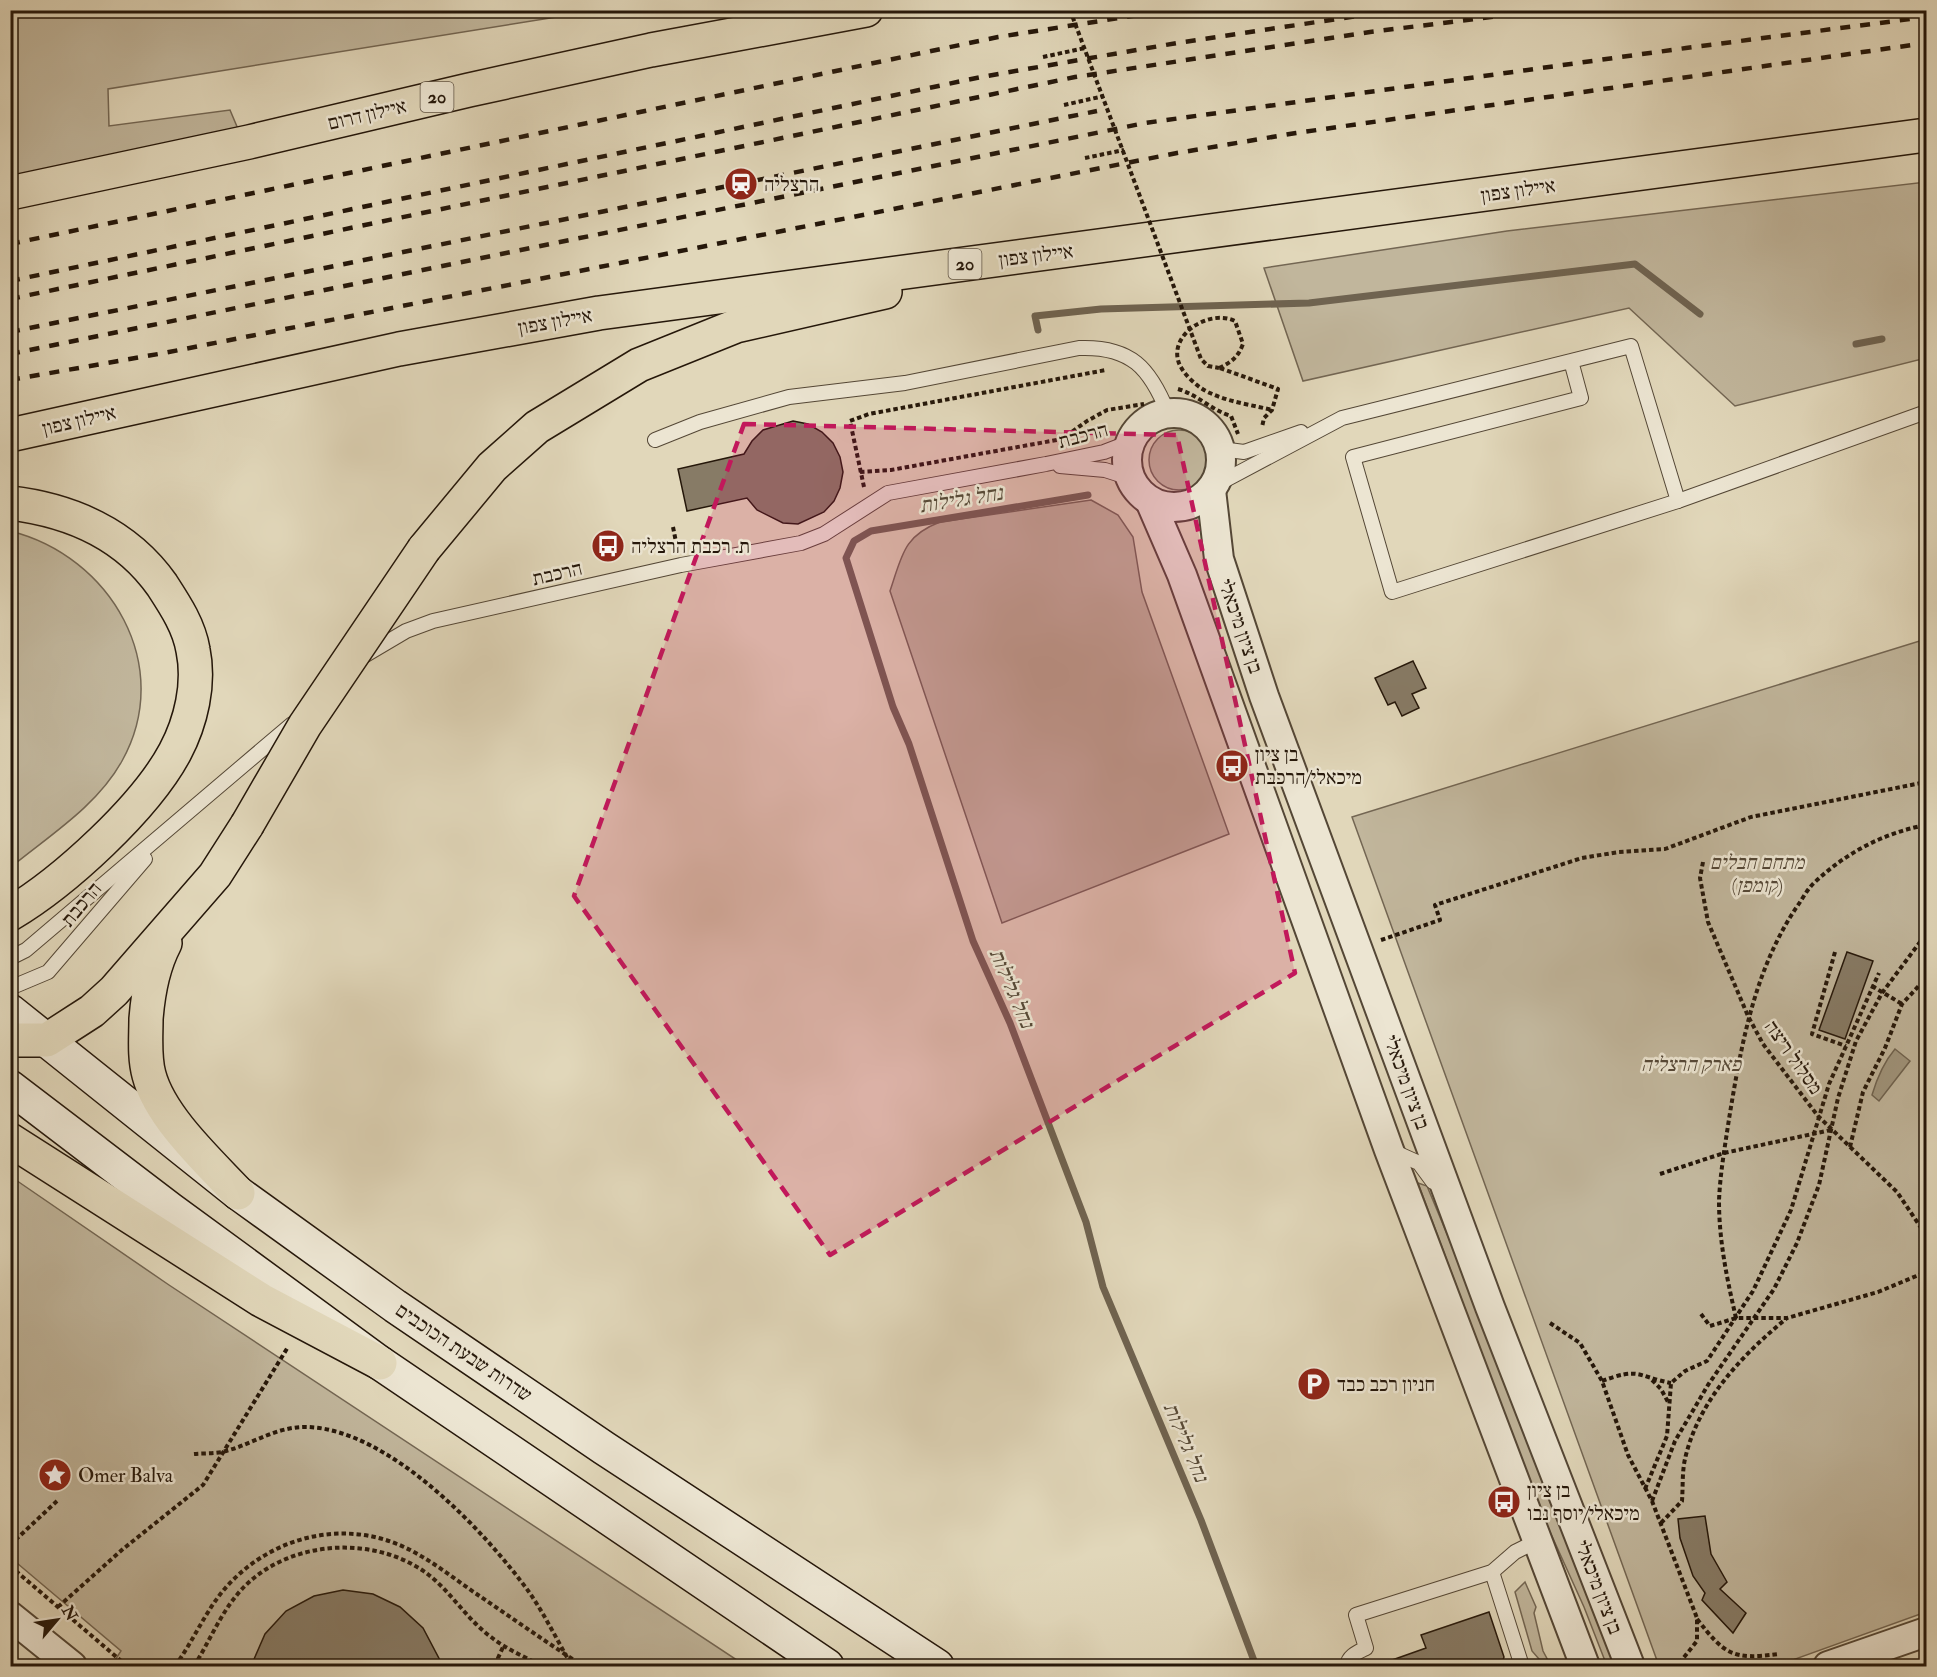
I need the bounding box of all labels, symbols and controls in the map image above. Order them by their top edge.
road number: 20 [420,82,454,112]
street label: איילון דרום [325,93,409,136]
station icon: הרצליה [723,166,759,202]
place label: הרצליה [764,172,819,197]
street label: איילון צפון [1479,173,1557,208]
street label: איילון צפון [997,239,1075,272]
road number: 20 [948,249,982,279]
street label: איילון צפון [516,303,594,340]
street label: איילון צפון [40,400,119,441]
street label: הרכבת [1055,417,1111,454]
water label: נחל גלילות [918,479,1006,519]
bus stop icon: ת. רכבת הרצליה [590,528,626,564]
place label: ת. רכבת הרצליה [631,534,750,559]
street label: הרכבת [530,556,585,591]
street label: בן ציון מיכאלי [1213,575,1268,677]
place label: בן ציון מיכאלי/הרכבת [1255,742,1362,790]
bus stop icon: בן ציון מיכאלי/הרכבת [1214,748,1250,784]
park label: מתחם חבלים (קומפן) [1710,850,1805,898]
street label: הרכבת [56,877,107,932]
water label: נחל גלילות [983,944,1041,1034]
street label: מסלול ריצה [1759,1015,1828,1099]
street label: בן ציון מיכאלי [1378,1032,1435,1133]
park label: פארק הרצליה [1641,1052,1742,1077]
street label: שדרות שבעת הכוכבים [391,1297,537,1407]
parking icon: חניון רכב כבד [1296,1366,1332,1402]
place label: חניון רכב כבד [1337,1372,1435,1397]
water label: נחל גלילות [1157,1398,1215,1488]
place icon: Omer Balva [37,1457,73,1493]
place label: Omer Balva [78,1463,174,1488]
place label: בן ציון מיכאלי/יוסף נבו [1527,1478,1640,1526]
bus stop icon: בן ציון מיכאלי/יוסף נבו [1486,1484,1522,1520]
street label: בן ציון מיכאלי [1569,1537,1628,1638]
north arrow [27,1590,87,1650]
text: N [57,1601,82,1625]

